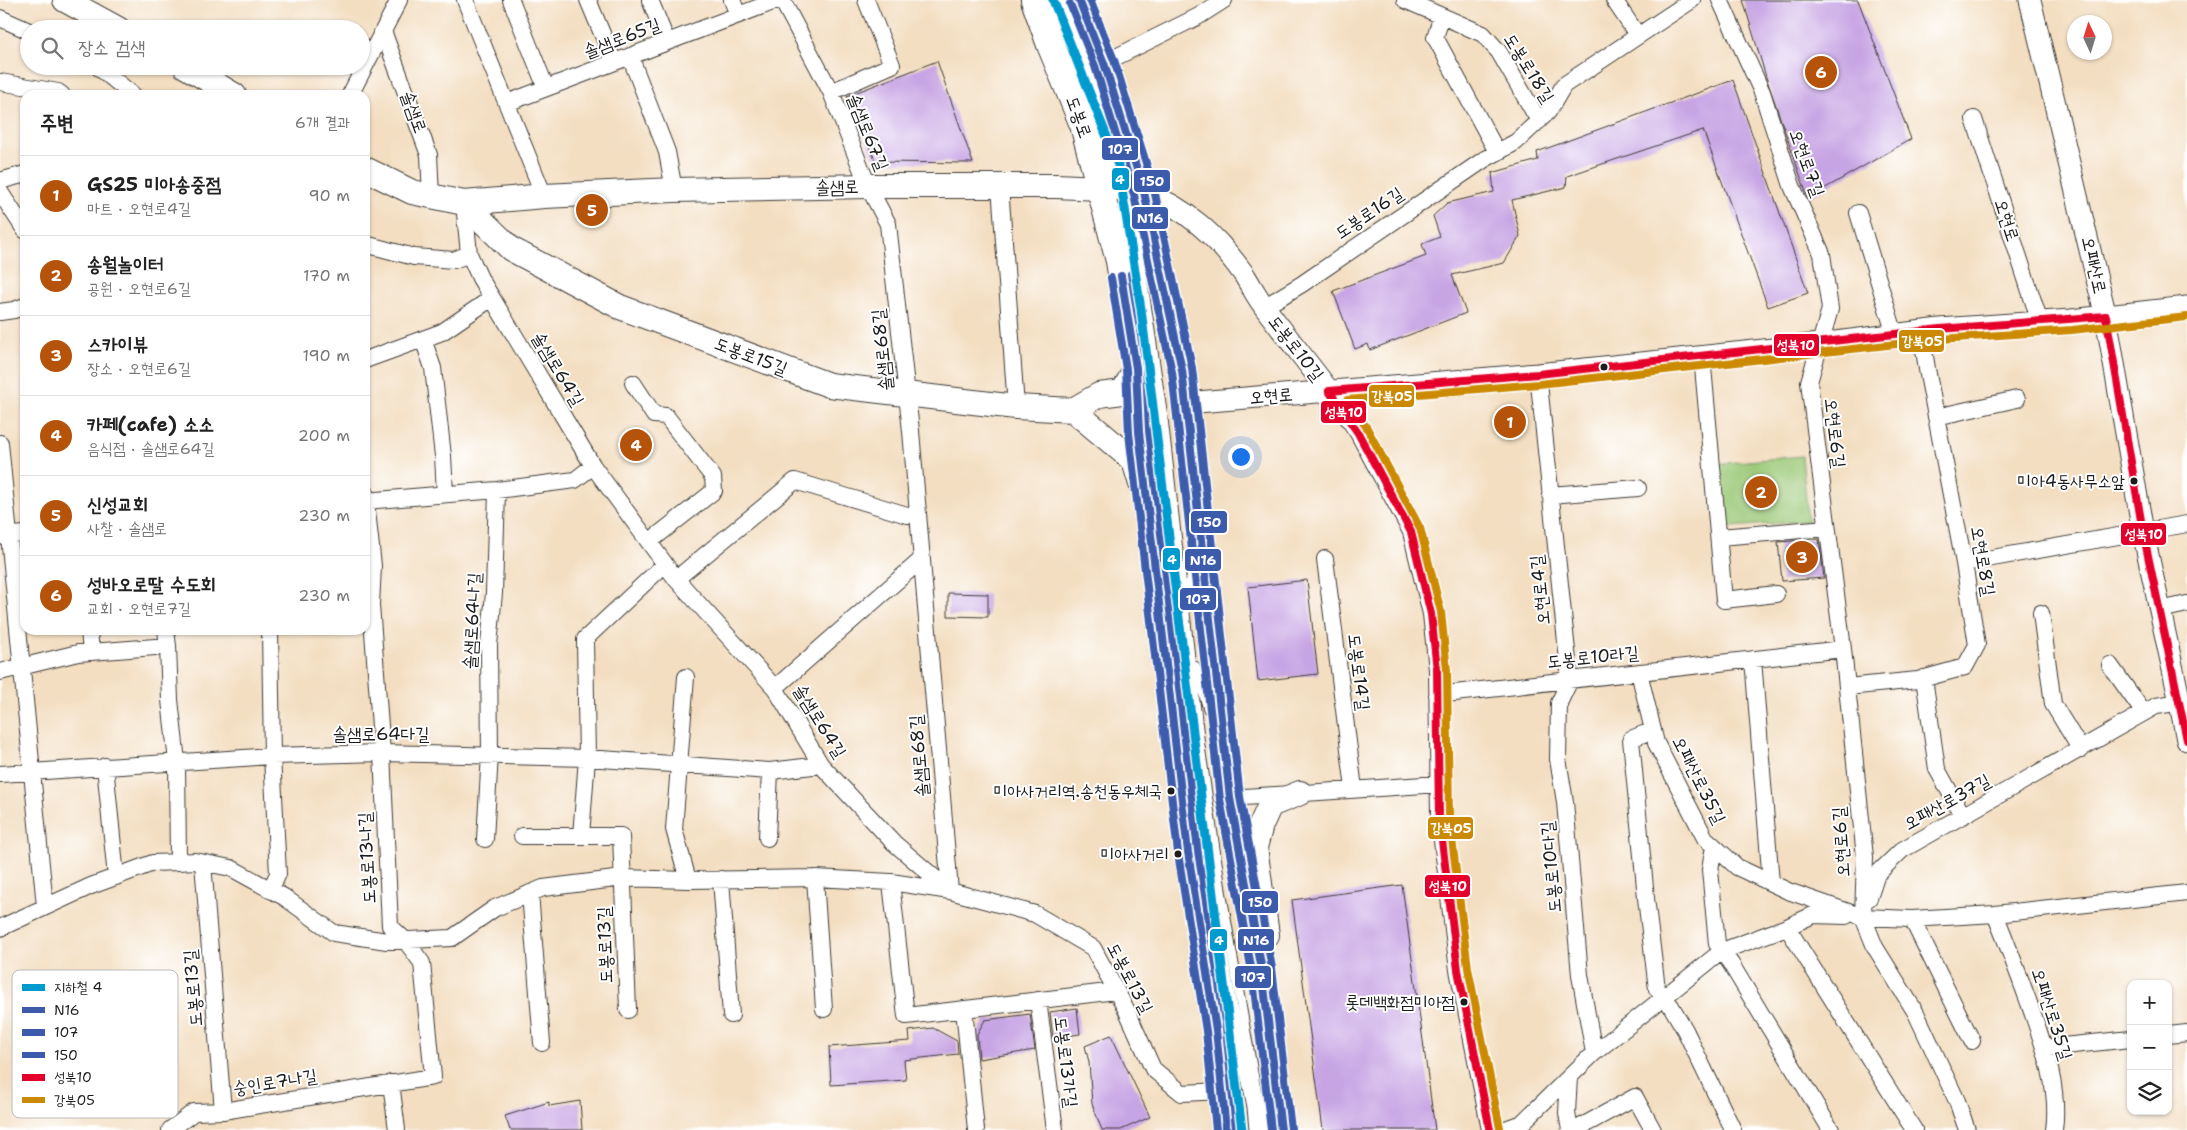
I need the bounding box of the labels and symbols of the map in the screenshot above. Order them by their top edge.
street label: 솔샘로65길 [580,12,664,64]
north arrow [2067,15,2112,60]
street label: 도봉로18길 [1498,29,1560,108]
pin: 6 [1805,53,1837,91]
street label: 솔샘로 [395,87,433,137]
street label: 솔샘로67길 [842,90,895,175]
street label: 도봉로 [1060,92,1098,142]
street label: 오현로7길 [1784,126,1831,201]
line badge: 107 [1101,137,1139,161]
text: 107 [1107,140,1133,158]
line badge: 4 [1111,167,1130,191]
line badge: 150 [1133,169,1171,193]
text: 4 [1115,170,1125,188]
text: 150 [1140,172,1165,190]
street label: 솔샘로 [815,175,859,199]
street label: 도봉로16길 [1330,181,1408,245]
pin: 5 [576,191,608,229]
street label: 오현로 [1989,196,2025,244]
line badge: N16 [1131,206,1169,230]
text: N16 [1137,209,1163,227]
street label: 오패산로 [2076,234,2112,296]
street label: 솔샘로68길 [866,307,898,392]
street label: 도봉로10길 [1263,310,1330,386]
street label: 솔샘로64길 [526,327,590,411]
line badge: 강북05 [1898,329,1945,353]
street label: 도봉로15길 [711,331,791,381]
text: 강북05 [1901,332,1943,350]
line badge: 성북10 [1773,333,1820,357]
text: 성북10 [1777,336,1815,354]
unlabelled marker [1599,362,1609,372]
street label: 오현로 [1248,382,1294,410]
line badge: 강북05 [1368,384,1415,408]
text: 강북05 [1371,387,1413,405]
street label: 오현로6길 [1819,397,1851,470]
line badge: 성북10 [1320,400,1367,424]
text: 성북10 [1325,403,1363,421]
pin: 1 [1494,403,1526,441]
pin: 4 [620,426,652,464]
your location [1228,444,1254,470]
place label: 미아4동사무소앞 [2017,470,2125,492]
pin: 2 [1745,473,1777,511]
marker: 미아4동사무소앞 [2129,476,2139,486]
line badge: 150 [1190,510,1228,534]
text: 150 [1197,513,1222,531]
line badge: 성북10 [2120,522,2167,546]
street label: 오현로8길 [1965,524,2001,598]
text: 성북10 [2125,525,2163,543]
pin: 3 [1786,538,1818,576]
line badge: 4 [1162,547,1181,571]
line badge: N16 [1184,548,1222,572]
text: 4 [1167,550,1177,568]
text: N16 [1190,551,1216,569]
street label: 오현로4길 [1524,553,1556,626]
street label: 솔샘로64나길 [457,571,487,670]
line badge: 107 [1179,587,1217,611]
text: 107 [1185,590,1211,608]
street label: 도봉로14길 [1342,632,1376,712]
street label: 도봉로10라길 [1546,640,1641,674]
street label: 솔샘로64길 [788,680,852,763]
street label: 솔샘로68길 [903,713,935,798]
street label: 솔샘로64다길 [333,722,430,746]
street label: 오패산로35길 [1667,732,1732,828]
street label: 오패산로37길 [1899,768,1995,836]
place label: 미아사거리역.송천동우체국 [993,780,1162,802]
marker: 미아사거리역.송천동우체국 [1166,786,1176,796]
street label: 오현로6길 [1827,805,1855,878]
street label: 도봉로13나길 [353,811,381,904]
line badge: 강북05 [1427,816,1474,840]
text: 강북05 [1430,819,1472,837]
street label: 도봉로10다길 [1535,820,1567,914]
place label: 미아사거리 [1101,843,1169,865]
marker: 미아사거리 [1173,849,1183,859]
line badge: 성북10 [1424,874,1471,898]
text: 성북10 [1429,877,1467,895]
line badge: 150 [1241,890,1279,914]
text: 150 [1248,893,1273,911]
street label: 도봉로13길 [592,906,618,984]
line badge: 4 [1209,928,1228,952]
line badge: N16 [1237,928,1275,952]
text: 4 [1214,931,1224,949]
text: N16 [1243,931,1269,949]
street label: 도봉로13길 [1101,938,1159,1018]
street label: 도봉로13길 [178,948,208,1027]
line badge: 107 [1234,965,1272,989]
street label: 오패산로35길 [2026,965,2078,1064]
text: 107 [1240,968,1266,986]
legend [12,970,178,1118]
text: 지하철 4 [54,978,103,996]
place label: 롯데백화점미아점 [1346,991,1455,1013]
marker: 롯데백화점미아점 [1459,997,1469,1007]
text: N16 [54,1001,80,1019]
street label: 도봉로13가길 [1049,1015,1084,1109]
text: 107 [54,1023,78,1041]
text: 150 [54,1046,78,1064]
street label: 숭인로7나길 [231,1063,319,1101]
text: 성북10 [54,1068,92,1086]
text: 강북05 [54,1091,95,1109]

